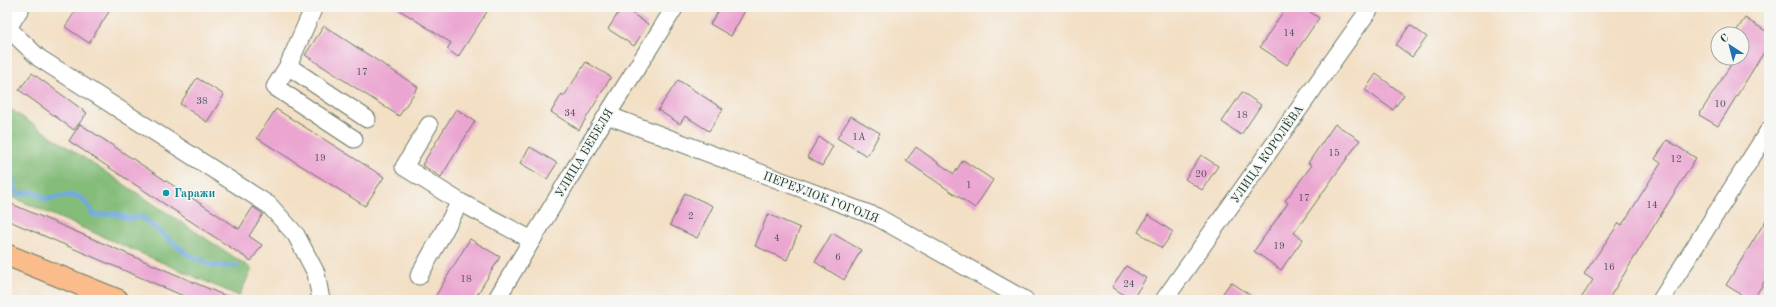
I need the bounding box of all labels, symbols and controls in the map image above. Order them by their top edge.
north arrow [1710,26,1750,66]
house number: 14 [1283,28,1295,38]
text: С [1719,33,1731,46]
house number: 17 [356,67,368,77]
house number: 38 [196,96,208,106]
house number: 10 [1714,99,1726,109]
street label: УЛИЦА КОРОЛЁВА [1226,101,1306,206]
street label: УЛИЦА БЕБЕЛЯ [554,107,616,200]
house number: 34 [564,108,576,118]
house number: 18 [1236,110,1248,120]
house number: 1А [852,132,866,142]
house number: 15 [1328,148,1340,158]
house number: 19 [314,153,326,163]
house number: 12 [1670,154,1682,164]
house number: 20 [1195,169,1207,179]
street label: ПЕРЕУЛОК ГОГОЛЯ [761,170,880,226]
house number: 1 [966,180,972,190]
marker: Гаражи [161,188,171,198]
place label: Гаражи [174,188,215,200]
house number: 17 [1298,193,1310,203]
house number: 14 [1646,200,1658,210]
house number: 2 [688,211,694,221]
house number: 4 [774,233,780,243]
house number: 19 [1273,241,1285,251]
house number: 6 [835,252,841,262]
house number: 16 [1603,262,1615,272]
house number: 18 [460,274,472,284]
house number: 24 [1123,279,1135,289]

